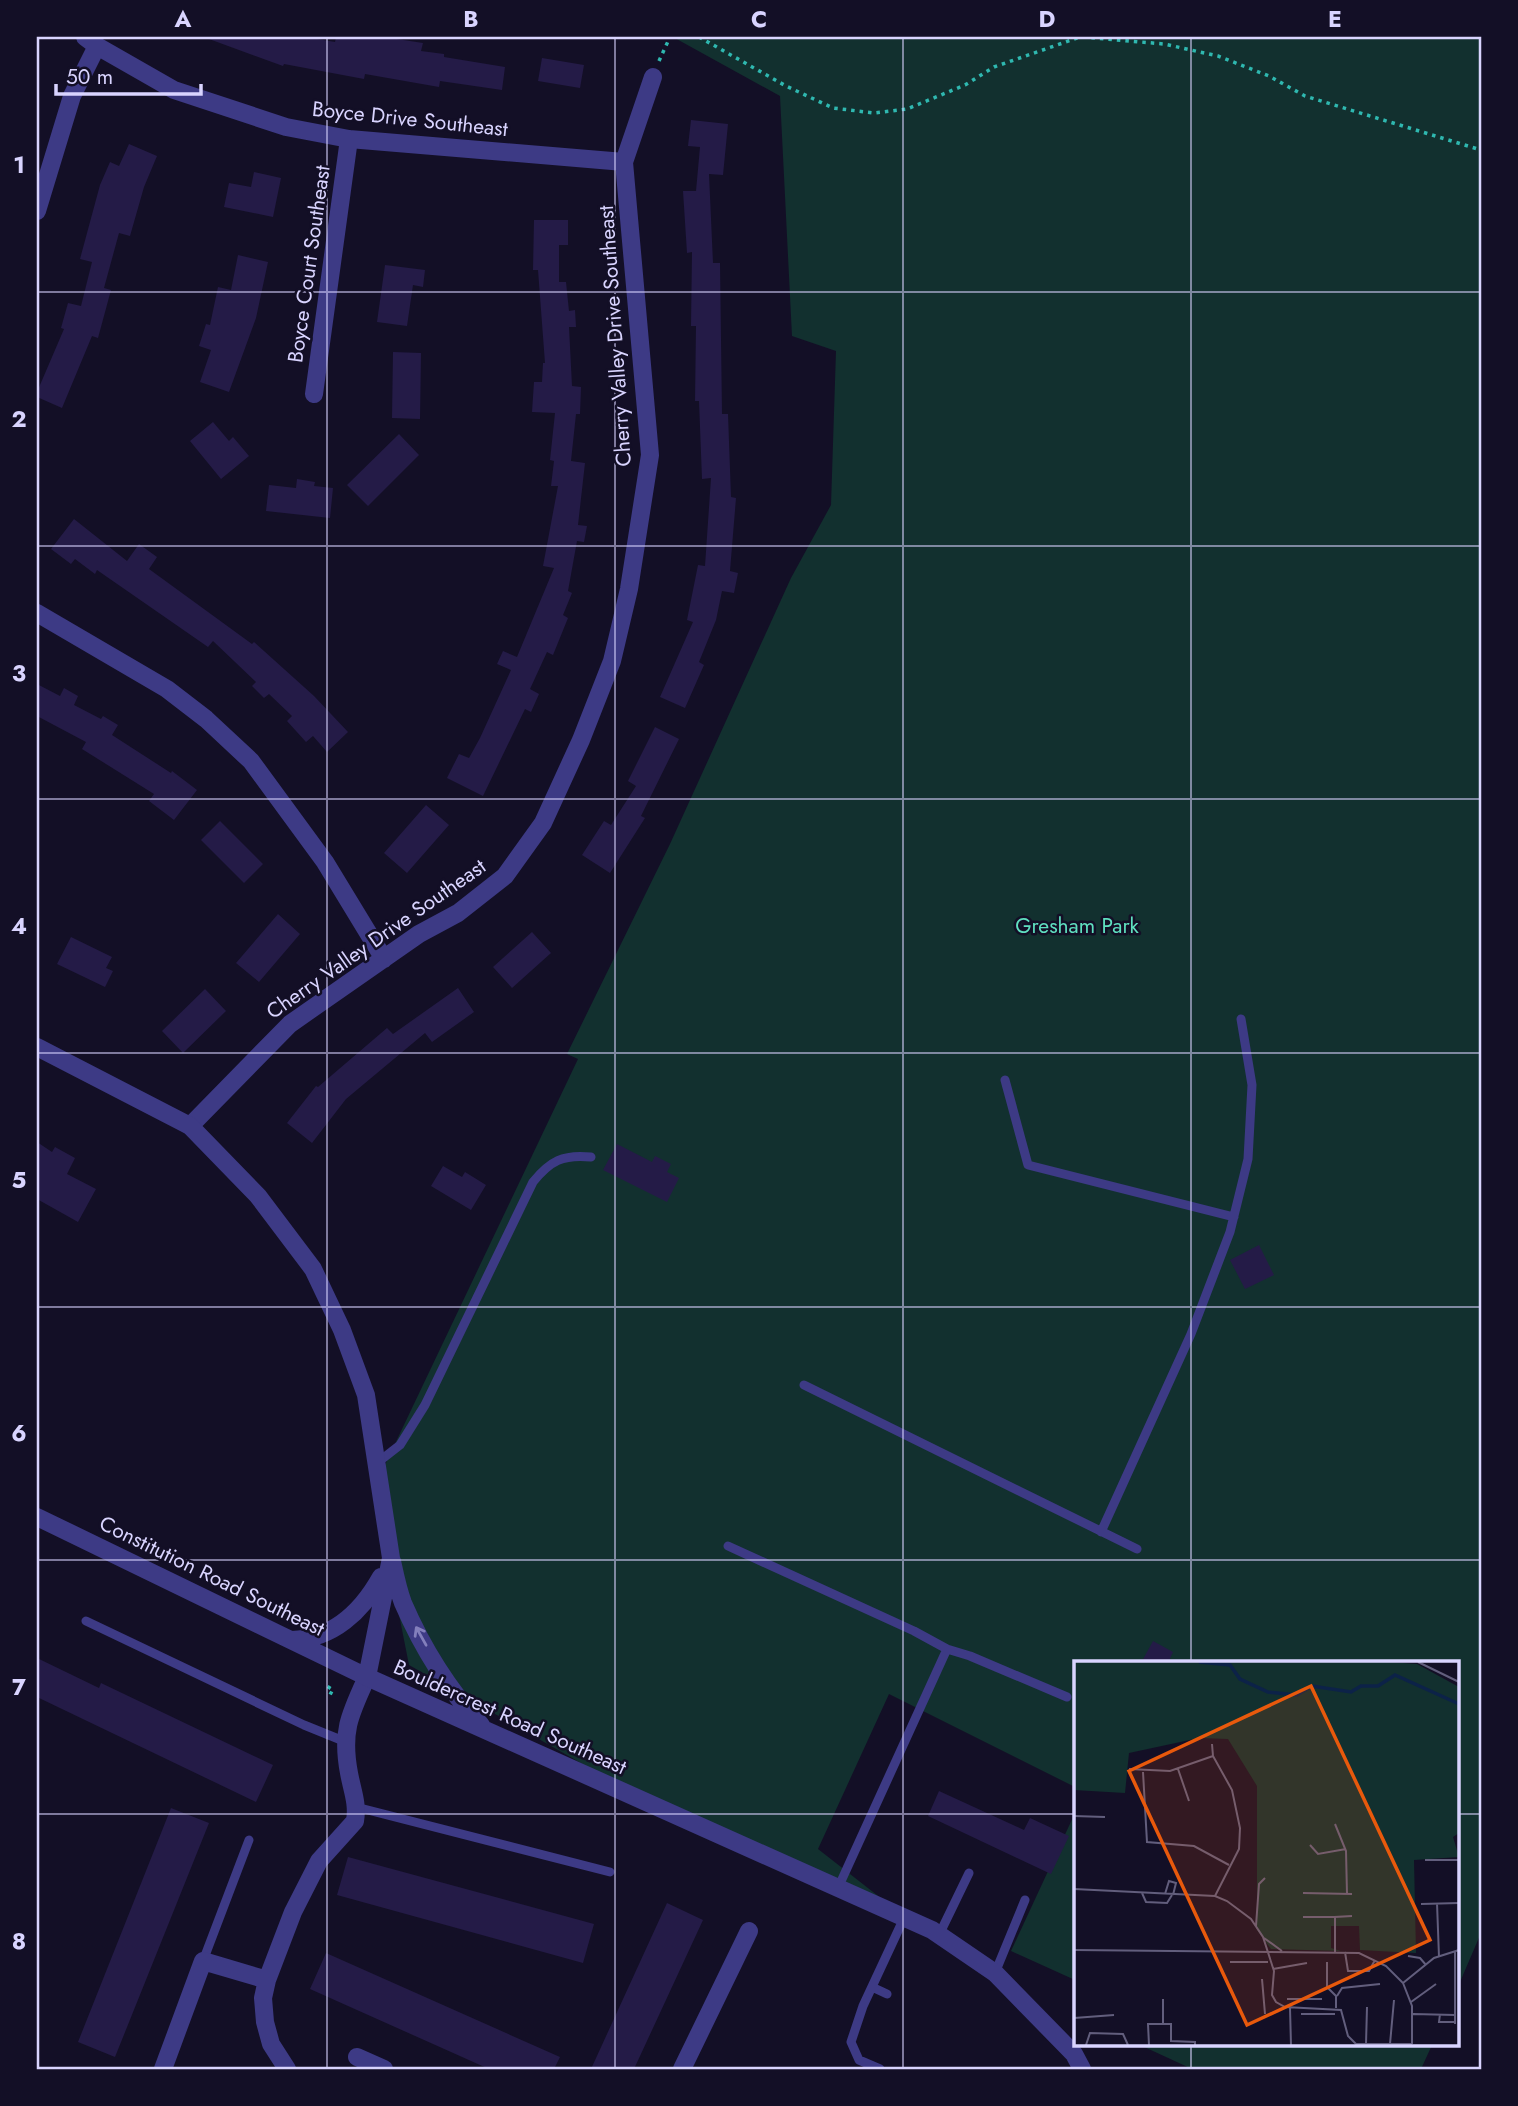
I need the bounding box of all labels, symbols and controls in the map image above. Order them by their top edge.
text: A [174,2,192,36]
text: B [463,2,479,36]
text: C [751,2,767,36]
text: D [1039,2,1056,36]
text: E [1328,2,1342,36]
scale bar [56,52,201,96]
text: 50 m [66,62,113,92]
street label: Boyce Drive Southeast [311,94,509,144]
text: 1 [13,148,25,182]
street label: Boyce Court Southeast [280,163,338,365]
street label: Cherry Valley Drive Southeast [591,204,639,468]
text: 2 [11,402,27,436]
text: 3 [12,656,26,690]
street label: Cherry Valley Drive Southeast [260,852,492,1026]
text: 4 [11,909,27,943]
park label: Gresham Park [1015,911,1140,941]
text: 5 [12,1163,26,1197]
text: 6 [11,1416,27,1450]
street label: Constitution Road Southeast [94,1508,330,1644]
one-way arrow [413,1627,427,1647]
street label: Bouldercrest Road Southeast [389,1652,631,1782]
inset map [1074,1661,1458,2046]
text: 7 [12,1670,26,1704]
text: 8 [12,1924,26,1958]

